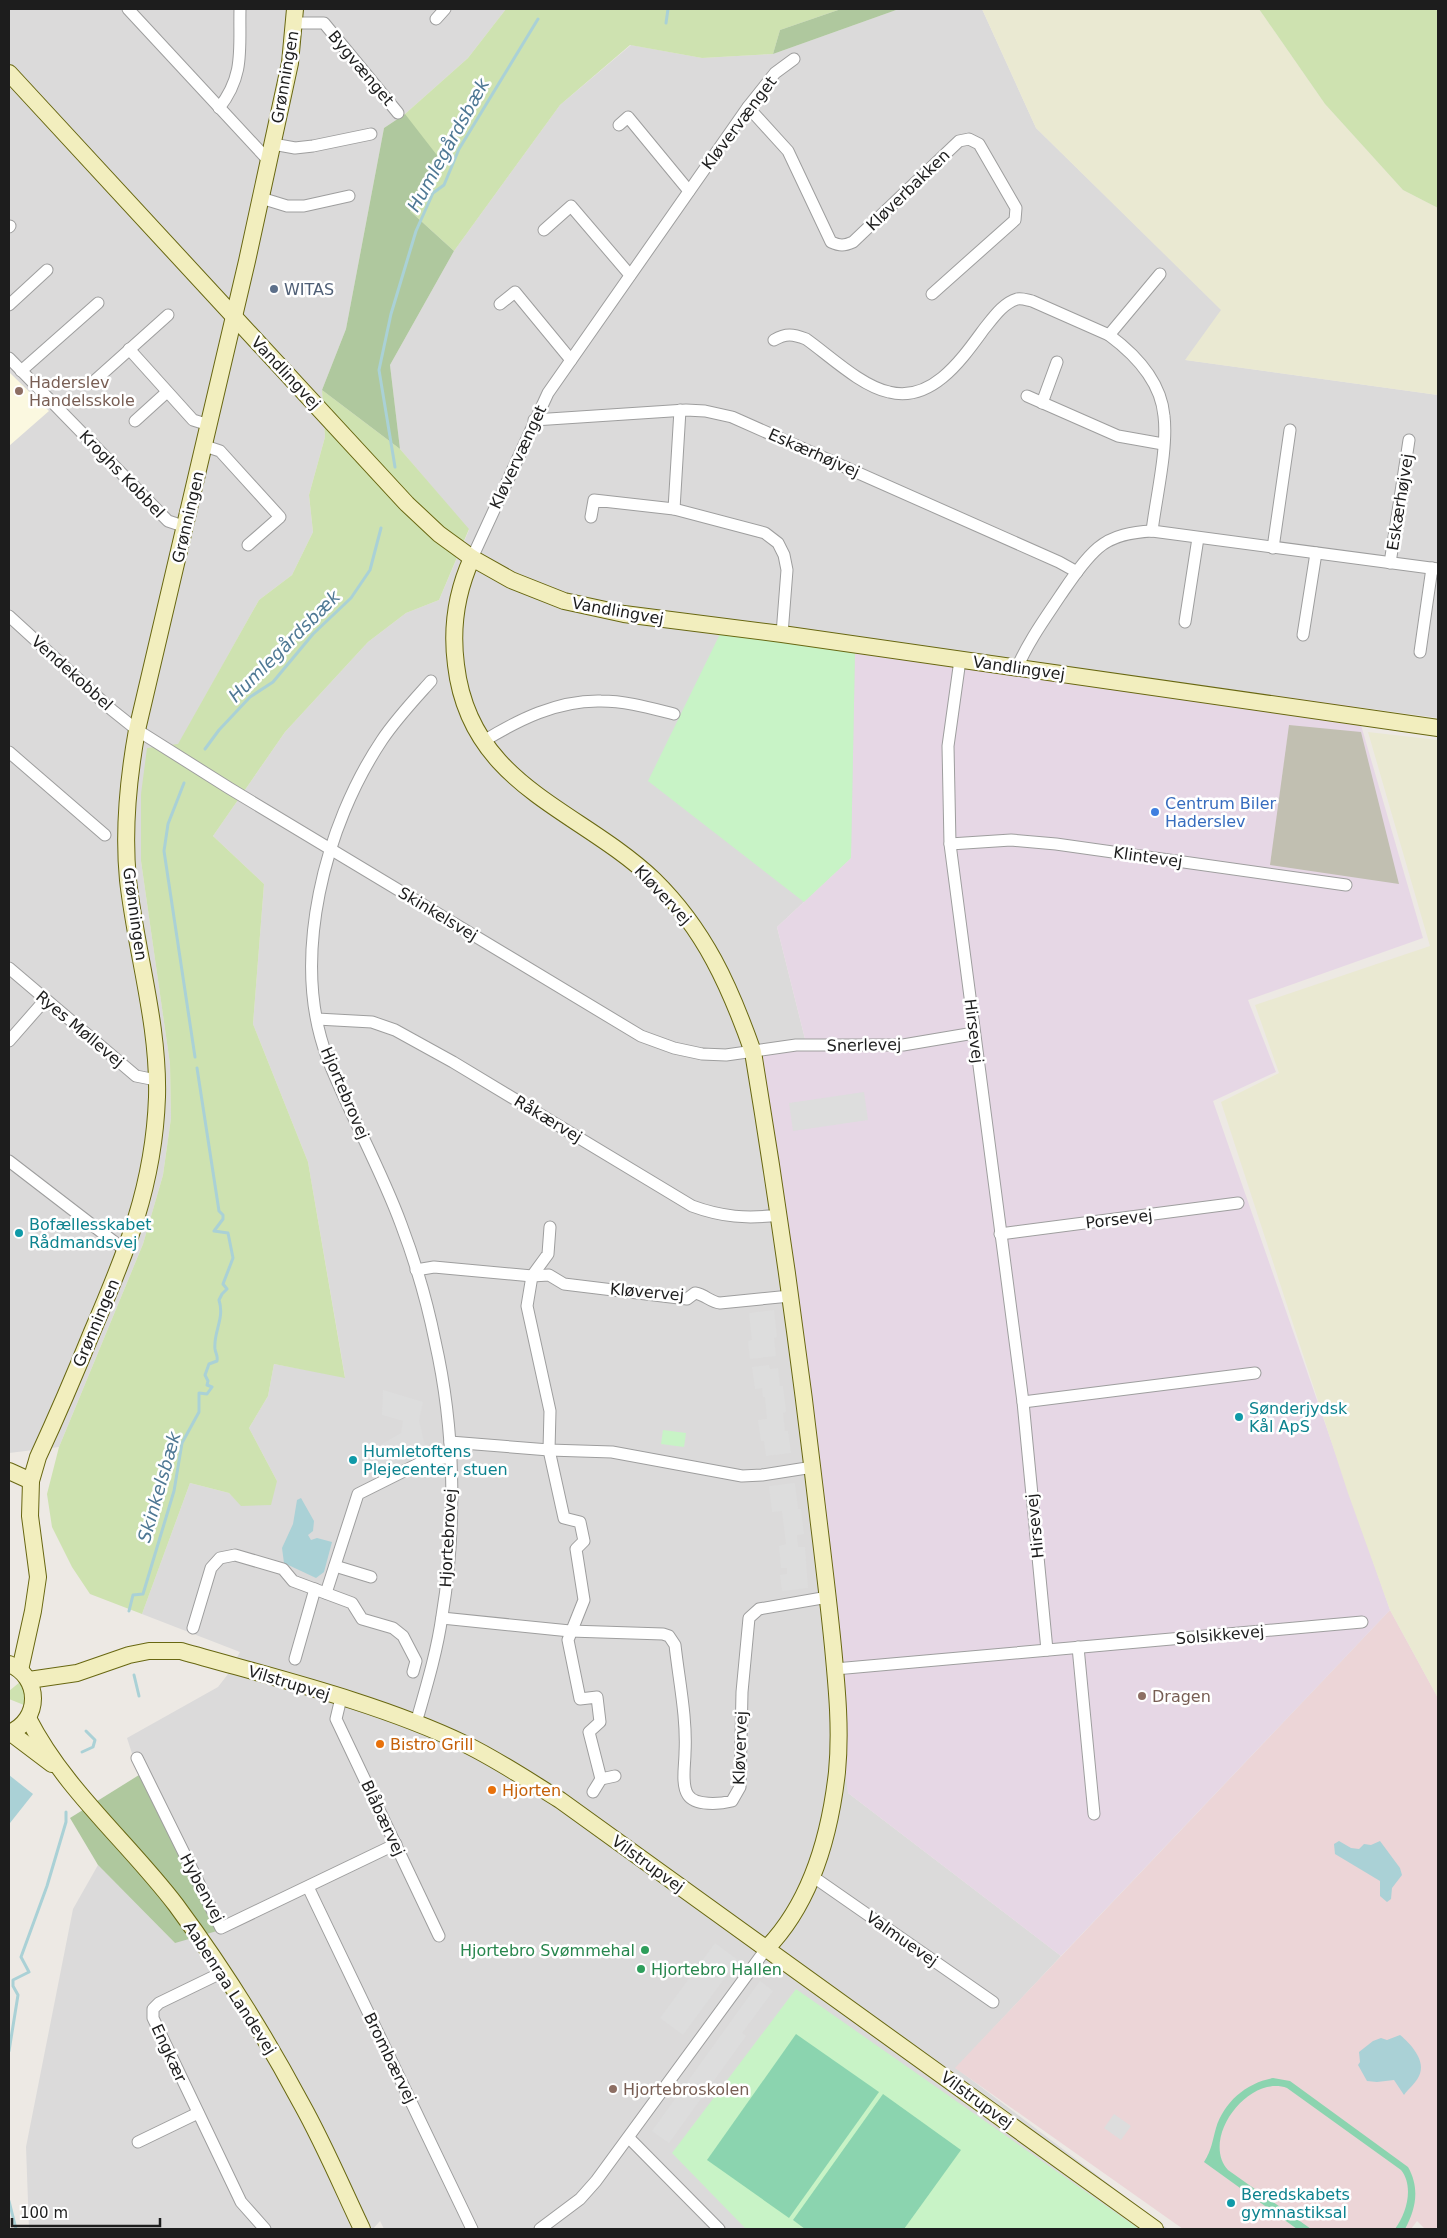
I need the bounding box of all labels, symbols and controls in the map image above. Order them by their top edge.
street label: Bygvænget [324,27,398,109]
street label: Grønningen [268,29,302,125]
street label: Kløvervænget [698,72,780,174]
water label: Humlegårdsbæk [403,73,494,215]
street label: Kløverbakken [862,145,954,235]
place label: WITAS [284,280,334,299]
marker: WITAS [268,283,280,295]
street label: Vandlingvej [247,333,325,413]
place label: Haderslev Handelsskole [29,373,135,410]
marker: Haderslev Handelsskole [13,385,25,397]
street label: Kløvervænget [486,402,550,512]
street label: Eskærhøjvej [765,424,863,482]
street label: Kroghs Kobbel [75,426,169,522]
street label: Eskærhøjvej [1383,452,1417,552]
street label: Grønningen [168,469,208,565]
water label: Humlegårdsbæk [224,585,345,706]
street label: Vandlingvej [571,594,665,628]
street label: Vendekobbel [27,632,117,714]
street label: Vandlingvej [972,652,1066,684]
place label: Centrum Biler Haderslev [1165,794,1277,831]
marker: Centrum Biler Haderslev [1149,806,1161,818]
street label: Klintevej [1112,843,1184,871]
street label: Kløvervej [631,861,695,929]
street label: Grønningen [119,866,151,962]
street label: Skinkelsvej [395,883,481,945]
street label: Ryes Møllevej [32,987,128,1071]
street label: Hirsevej [961,998,987,1064]
street label: Snerlevej [826,1035,902,1055]
street label: Hjortebrovej [317,1044,373,1142]
street label: Råkærvej [511,1091,585,1147]
street label: Porsevej [1084,1205,1154,1233]
place label: Bofællesskabet Rådmandsvej [29,1215,152,1252]
marker: Bofællesskabet Rådmandsvej [13,1227,25,1239]
street label: Grønningen [69,1276,123,1370]
street label: Kløvervej [609,1279,685,1305]
place label: Sønderjydsk Kål ApS [1249,1399,1348,1436]
marker: Sønderjydsk Kål ApS [1233,1411,1245,1423]
water label: Skinkelsbæk [133,1428,185,1545]
place label: Humletoftens Plejecenter, stuen [363,1442,508,1479]
marker: Humletoftens Plejecenter, stuen [347,1454,359,1466]
street label: Hjortebrovej [436,1488,460,1588]
street label: Hirsevej [1022,1493,1048,1559]
street label: Solsikkevej [1175,1622,1265,1648]
street label: Vilstrupvej [246,1662,332,1704]
place label: Dragen [1152,1687,1211,1706]
marker: Dragen [1136,1690,1148,1702]
street label: Kløvervej [729,1711,751,1785]
place label: Bistro Grill [390,1735,473,1754]
marker: Bistro Grill [374,1738,386,1750]
street label: Blåbærvej [357,1777,409,1859]
place label: Hjorten [502,1781,561,1800]
marker: Hjorten [486,1784,498,1796]
street label: Vilstrupvej [608,1831,688,1897]
street label: Hybenvej [176,1850,228,1926]
street label: Valmuevej [862,1907,942,1971]
street label: Aabenraa Landevej [180,1918,280,2058]
place label: Hjortebro Svømmehal [460,1941,635,1960]
marker: Hjortebro Svømmehal [639,1944,651,1956]
place label: Hjortebro Hallen [651,1960,782,1979]
marker: Hjortebro Hallen [635,1963,647,1975]
street label: Brombærvej [360,2009,420,2107]
street label: Engkær [147,2021,191,2085]
street label: Vilstrupvej [937,2067,1017,2133]
place label: Hjortebroskolen [623,2080,749,2099]
marker: Hjortebroskolen [607,2083,619,2095]
place label: Beredskabets gymnastiksal [1241,2185,1350,2222]
scale bar [12,2196,160,2228]
marker: Beredskabets gymnastiksal [1225,2197,1237,2209]
text: 100 m [20,2204,68,2222]

